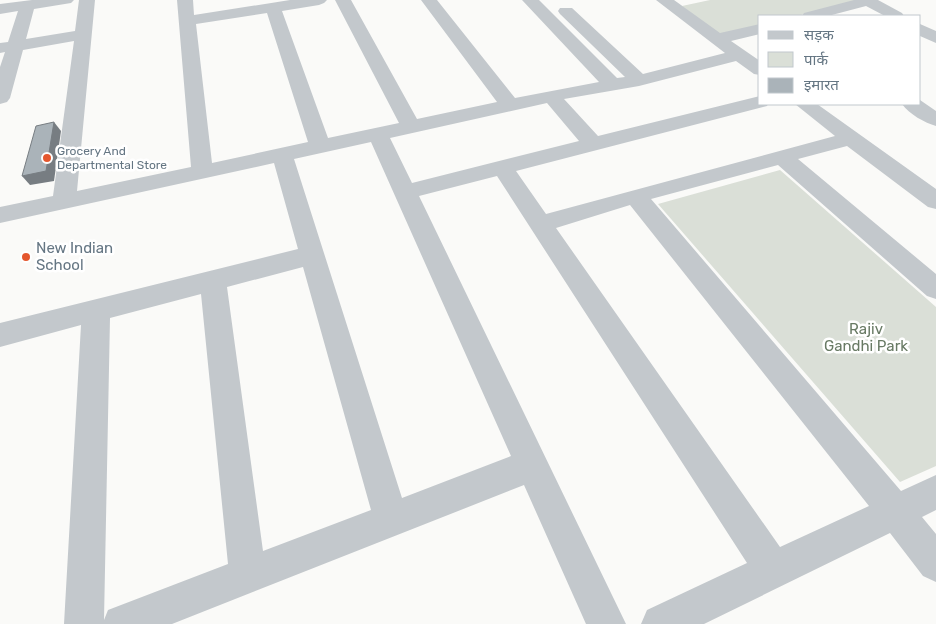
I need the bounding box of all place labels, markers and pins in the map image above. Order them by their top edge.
place label: Grocery And Departmental Store [57,144,167,172]
marker: Grocery And Departmental Store [41,152,53,164]
place label: New Indian School [36,239,113,274]
marker: New Indian School [20,251,32,263]

